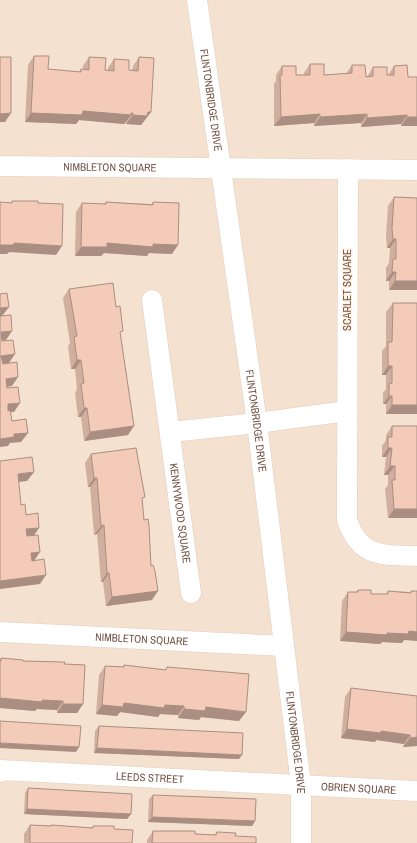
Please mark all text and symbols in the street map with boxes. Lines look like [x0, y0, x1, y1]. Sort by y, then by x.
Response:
street label: FLINTONBRIDGE DRIVE [197, 48, 225, 152]
street label: NIMBLETON SQUARE [63, 160, 157, 175]
street label: SCARLET SQUARE [340, 249, 354, 331]
street label: FLINTONBRIDGE DRIVE [243, 369, 270, 473]
street label: KENNYWOOD SQUARE [167, 462, 194, 564]
street label: NIMBLETON SQUARE [95, 630, 189, 648]
street label: FLINTONBRIDGE DRIVE [283, 690, 308, 794]
street label: LEEDS STREET [116, 769, 185, 786]
street label: OBRIEN SQUARE [321, 779, 397, 797]

